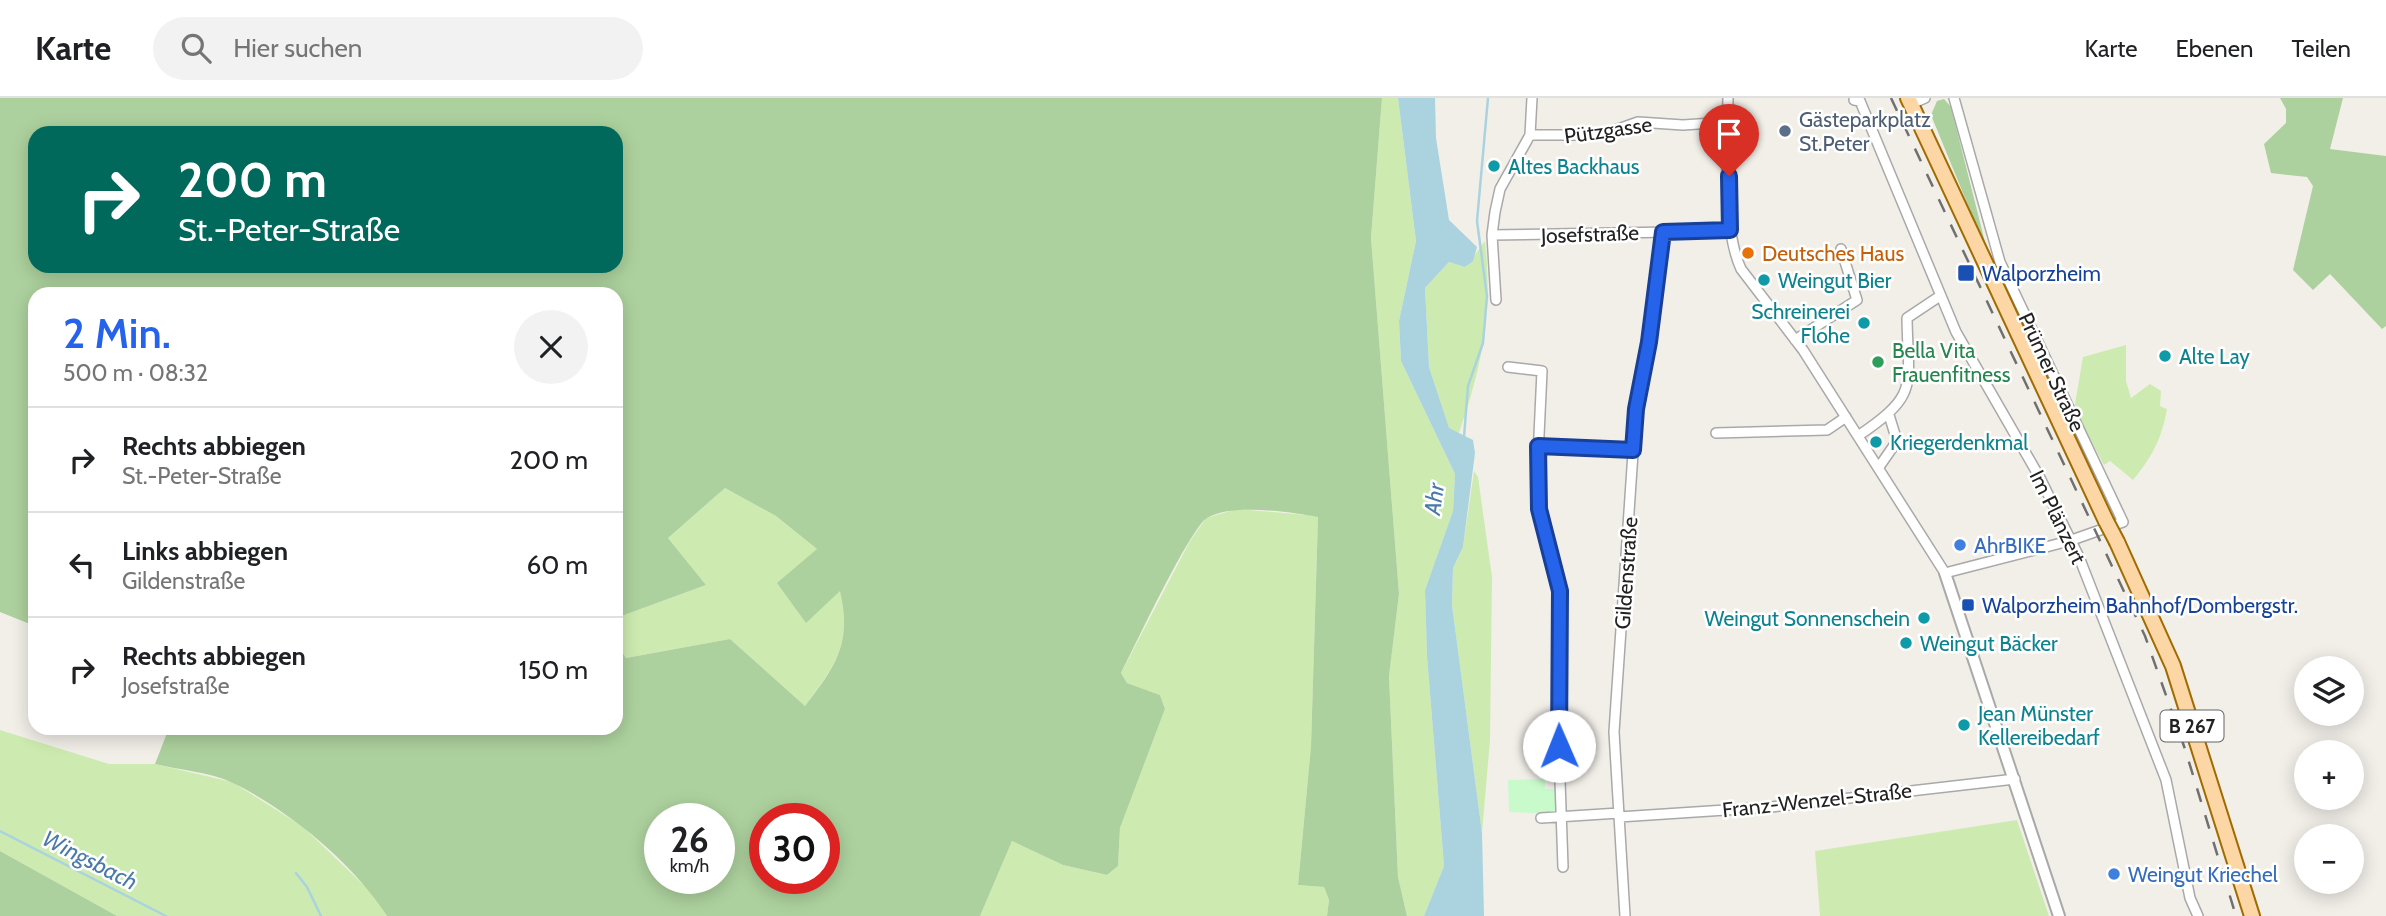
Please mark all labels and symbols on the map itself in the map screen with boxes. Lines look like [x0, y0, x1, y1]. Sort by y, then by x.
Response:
pin [1699, 104, 1759, 176]
place label: Gästeparkplatz St.Peter [1799, 107, 1931, 156]
street label: Pützgasse [1562, 111, 1654, 149]
marker: Gästeparkplatz St.Peter [1777, 123, 1793, 139]
place label: Altes Backhaus [1508, 154, 1640, 179]
marker: Altes Backhaus [1486, 158, 1502, 174]
street label: Josefstraße [1540, 220, 1640, 248]
place label: Deutsches Haus [1762, 241, 1904, 266]
marker: Deutsches Haus [1740, 245, 1756, 261]
place label: Walporzheim [1982, 261, 2101, 286]
marker: Walporzheim [1956, 263, 1976, 283]
place label: Weingut Bier [1778, 268, 1892, 293]
marker: Weingut Bier [1756, 272, 1772, 288]
place label: Schreinerei Flohe [1751, 299, 1850, 348]
street label: Prümer Straße [2014, 309, 2091, 436]
marker: Schreinerei Flohe [1856, 315, 1872, 331]
place label: Bella Vita Frauenfitness [1892, 338, 2011, 387]
place label: Alte Lay [2179, 344, 2250, 369]
marker: Alte Lay [2157, 348, 2173, 364]
marker: Bella Vita Frauenfitness [1870, 354, 1886, 370]
place label: Kriegerdenkmal [1890, 430, 2028, 455]
marker: Kriegerdenkmal [1868, 434, 1884, 450]
street label: Im Plänzert [2025, 466, 2091, 568]
water label: Ahr [1418, 480, 1450, 518]
street label: Gildenstraße [1610, 516, 1642, 630]
place label: AhrBIKE [1974, 533, 2046, 558]
marker: AhrBIKE [1952, 537, 1968, 553]
place label: Walporzheim Bahnhof/Dombergstr. [1982, 593, 2298, 618]
marker: Walporzheim Bahnhof/Dombergstr. [1960, 597, 1976, 613]
place label: Weingut Sonnenschein [1704, 606, 1910, 631]
marker: Weingut Sonnenschein [1916, 610, 1932, 626]
place label: Weingut Bäcker [1920, 631, 2058, 656]
marker: Weingut Bäcker [1898, 635, 1914, 651]
place label: Jean Münster Kellereibedarf [1977, 701, 2100, 750]
position arrow [1522, 709, 1596, 783]
road number: B 267 [2160, 710, 2224, 741]
marker: Jean Münster Kellereibedarf [1956, 717, 1972, 733]
street label: Franz-Wenzel-Straße [1721, 778, 1913, 822]
speed limit sign: 30 [749, 803, 840, 894]
water label: Wingsbach [38, 824, 142, 896]
place label: Weingut Kriechel [2128, 862, 2278, 887]
marker: Weingut Kriechel [2106, 866, 2122, 882]

